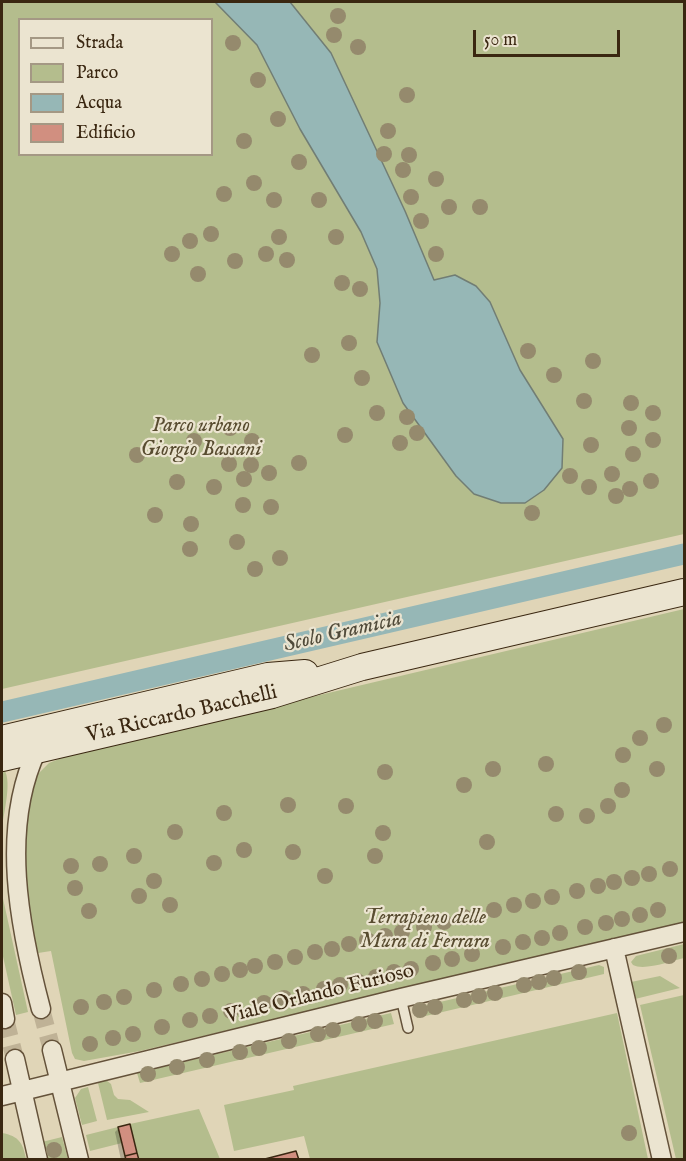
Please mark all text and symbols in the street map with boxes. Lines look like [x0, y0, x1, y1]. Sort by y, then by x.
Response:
legend [18, 18, 213, 156]
scale bar [476, 18, 623, 56]
text: 50 m [484, 29, 517, 52]
text: Strada [76, 32, 123, 55]
text: Parco [76, 62, 118, 85]
text: Acqua [76, 92, 122, 115]
text: Edificio [76, 122, 136, 145]
park label: Parco urbano Giorgio Bassani [141, 414, 261, 464]
water label: Scolo Gramicia [281, 607, 405, 659]
street label: Via Riccardo Bacchelli [84, 681, 280, 749]
park label: Terrapieno delle Mura di Ferrara [360, 906, 490, 956]
street label: Viale Orlando Furioso [223, 959, 417, 1031]

